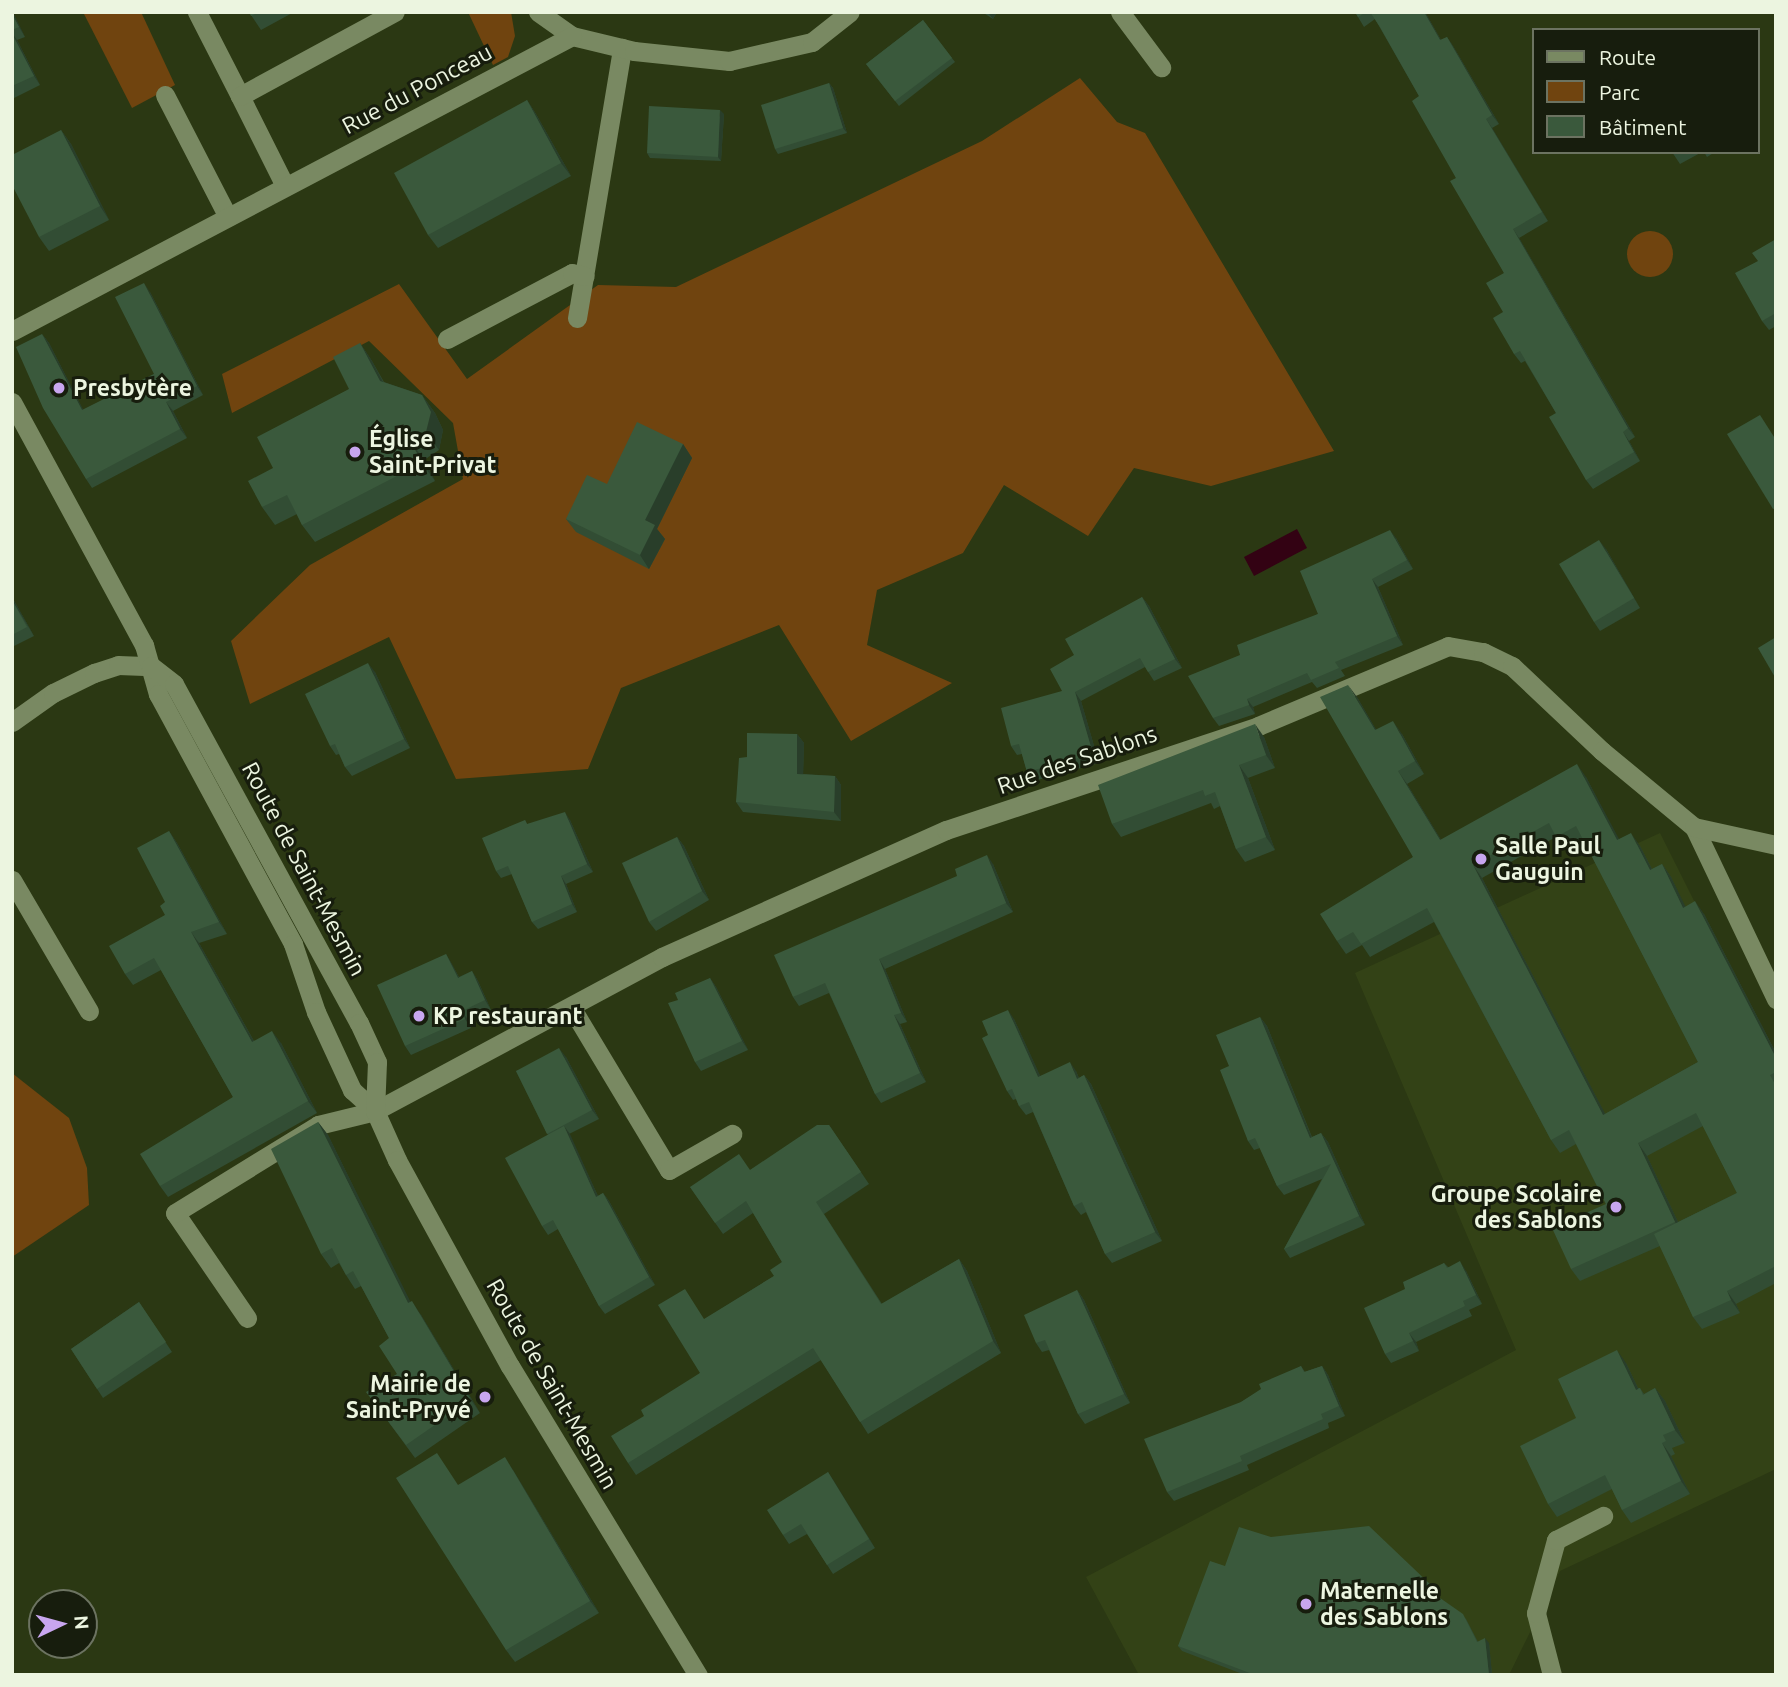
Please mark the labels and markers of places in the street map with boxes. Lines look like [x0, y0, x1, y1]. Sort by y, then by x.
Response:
place label: Presbytère [73, 374, 192, 402]
marker: Presbytère [51, 380, 67, 396]
place label: Église Saint-Privat [369, 425, 496, 479]
marker: Église Saint-Privat [347, 444, 363, 460]
place label: Salle Paul Gauguin [1495, 832, 1600, 886]
marker: Salle Paul Gauguin [1473, 851, 1489, 867]
place label: KP restaurant [433, 1002, 582, 1030]
marker: KP restaurant [411, 1008, 427, 1024]
place label: Groupe Scolaire des Sablons [1431, 1180, 1602, 1234]
marker: Groupe Scolaire des Sablons [1608, 1199, 1624, 1215]
place label: Mairie de Saint-Pryvé [346, 1370, 471, 1424]
marker: Mairie de Saint-Pryvé [477, 1389, 493, 1405]
place label: Maternelle des Sablons [1320, 1577, 1448, 1631]
marker: Maternelle des Sablons [1298, 1596, 1314, 1612]

